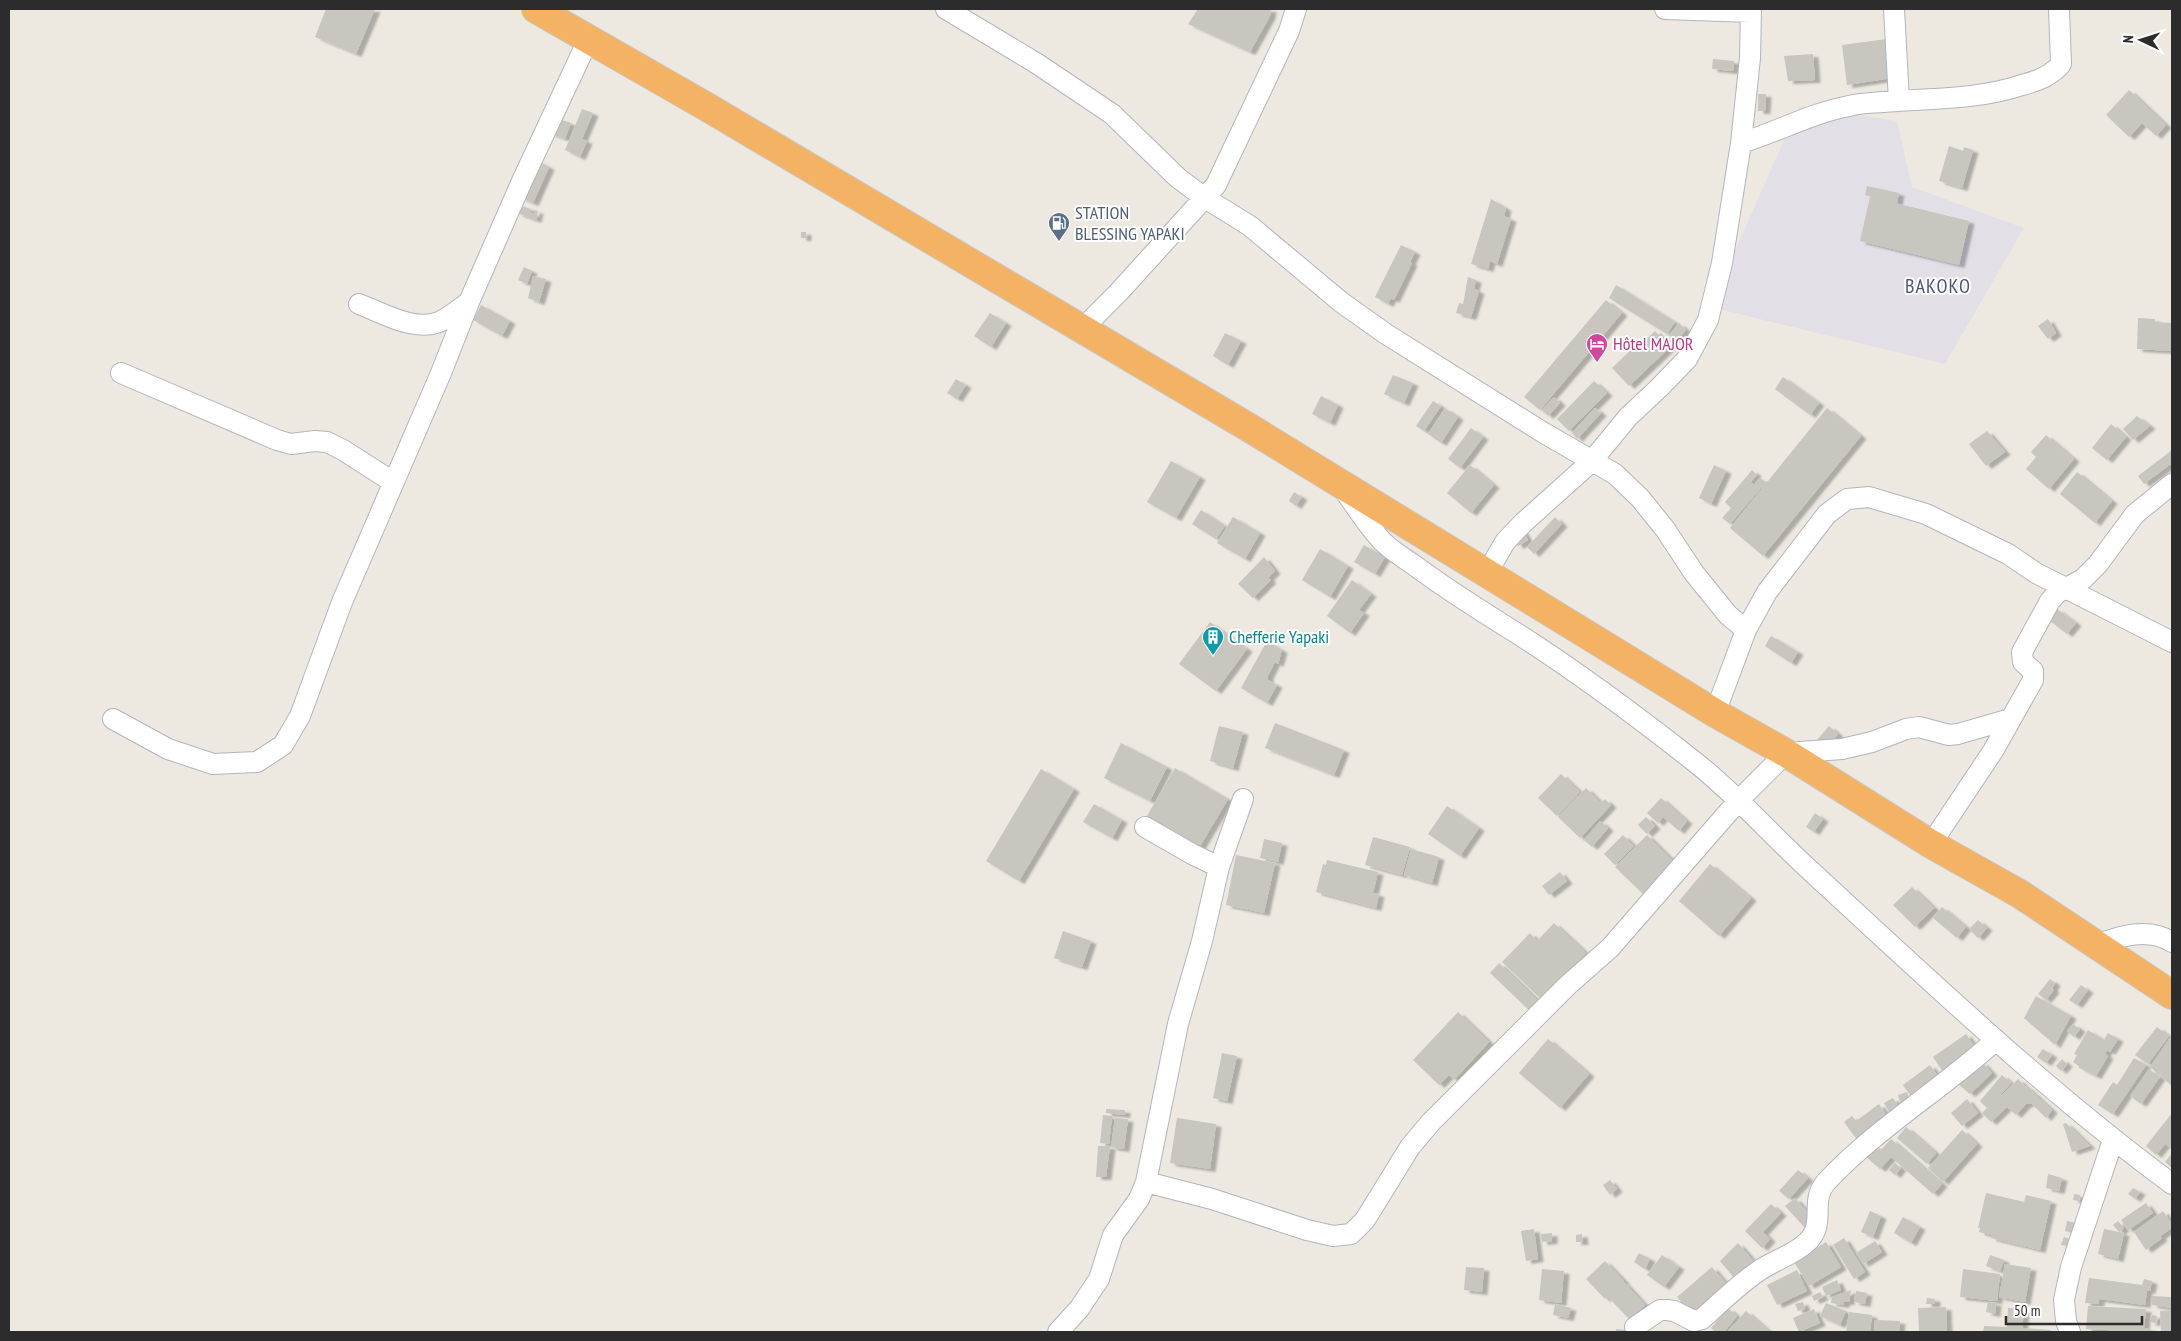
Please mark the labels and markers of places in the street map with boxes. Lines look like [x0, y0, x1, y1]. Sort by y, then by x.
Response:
place label: STATION BLESSING YAPAKI [1075, 201, 1185, 245]
fuel station icon: STATION BLESSING YAPAKI [1047, 211, 1071, 242]
hotel icon: Hôtel MAJOR [1585, 332, 1609, 363]
place label: Hôtel MAJOR [1613, 332, 1694, 355]
building icon: Chefferie Yapaki [1201, 625, 1225, 656]
place label: Chefferie Yapaki [1229, 625, 1329, 648]

